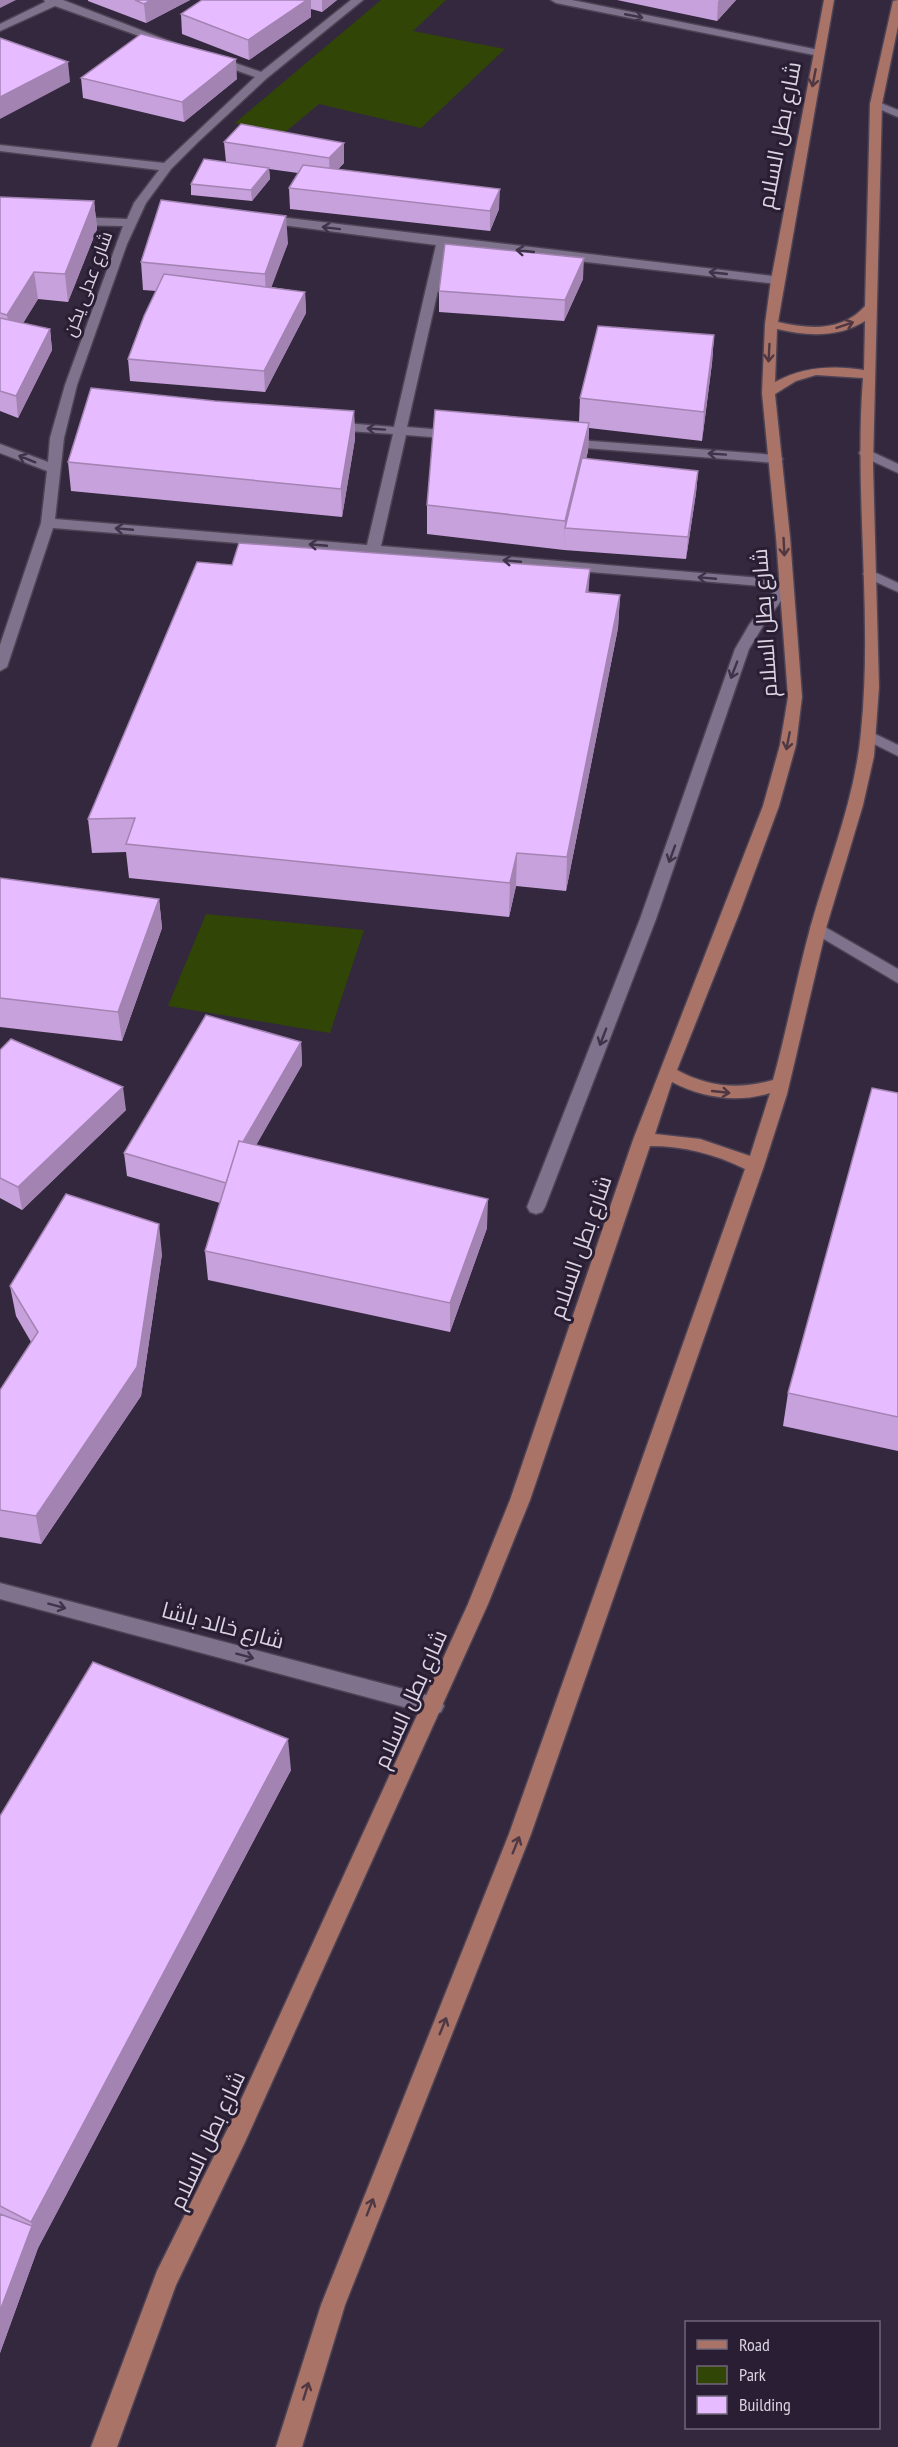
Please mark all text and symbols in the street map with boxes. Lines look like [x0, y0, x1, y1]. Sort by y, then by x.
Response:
one-way arrow [624, 11, 644, 22]
street label: شارع بطل السلام [751, 59, 809, 211]
one-way arrow [808, 68, 819, 88]
one-way arrow [322, 222, 342, 233]
street label: شارع عدلى يكن [58, 228, 118, 340]
one-way arrow [515, 245, 535, 256]
one-way arrow [709, 267, 729, 278]
one-way arrow [836, 319, 854, 330]
one-way arrow [764, 343, 775, 363]
one-way arrow [367, 423, 387, 434]
one-way arrow [708, 448, 728, 459]
one-way arrow [19, 453, 37, 464]
one-way arrow [114, 524, 134, 535]
one-way arrow [778, 537, 789, 557]
one-way arrow [308, 540, 328, 551]
street label: شارع بطل السلام [745, 548, 785, 698]
one-way arrow [503, 556, 523, 567]
one-way arrow [697, 572, 717, 583]
one-way arrow [728, 660, 739, 678]
one-way arrow [782, 731, 793, 751]
one-way arrow [665, 844, 676, 863]
one-way arrow [597, 1027, 608, 1046]
one-way arrow [710, 1087, 730, 1098]
street label: شارع بطل السلام [542, 1172, 619, 1323]
street label: شارع خالد باشا [158, 1595, 287, 1656]
one-way arrow [47, 1600, 66, 1612]
street label: شارع بطل السلام [367, 1625, 455, 1774]
one-way arrow [235, 1650, 254, 1662]
one-way arrow [511, 1836, 522, 1855]
one-way arrow [438, 2017, 449, 2036]
street label: شارع بطل السلام [163, 2067, 253, 2214]
one-way arrow [366, 2198, 377, 2217]
legend [685, 2321, 880, 2429]
text: Road [739, 2333, 770, 2356]
text: Park [739, 2363, 766, 2386]
one-way arrow [302, 2382, 313, 2401]
text: Building [739, 2393, 791, 2416]

